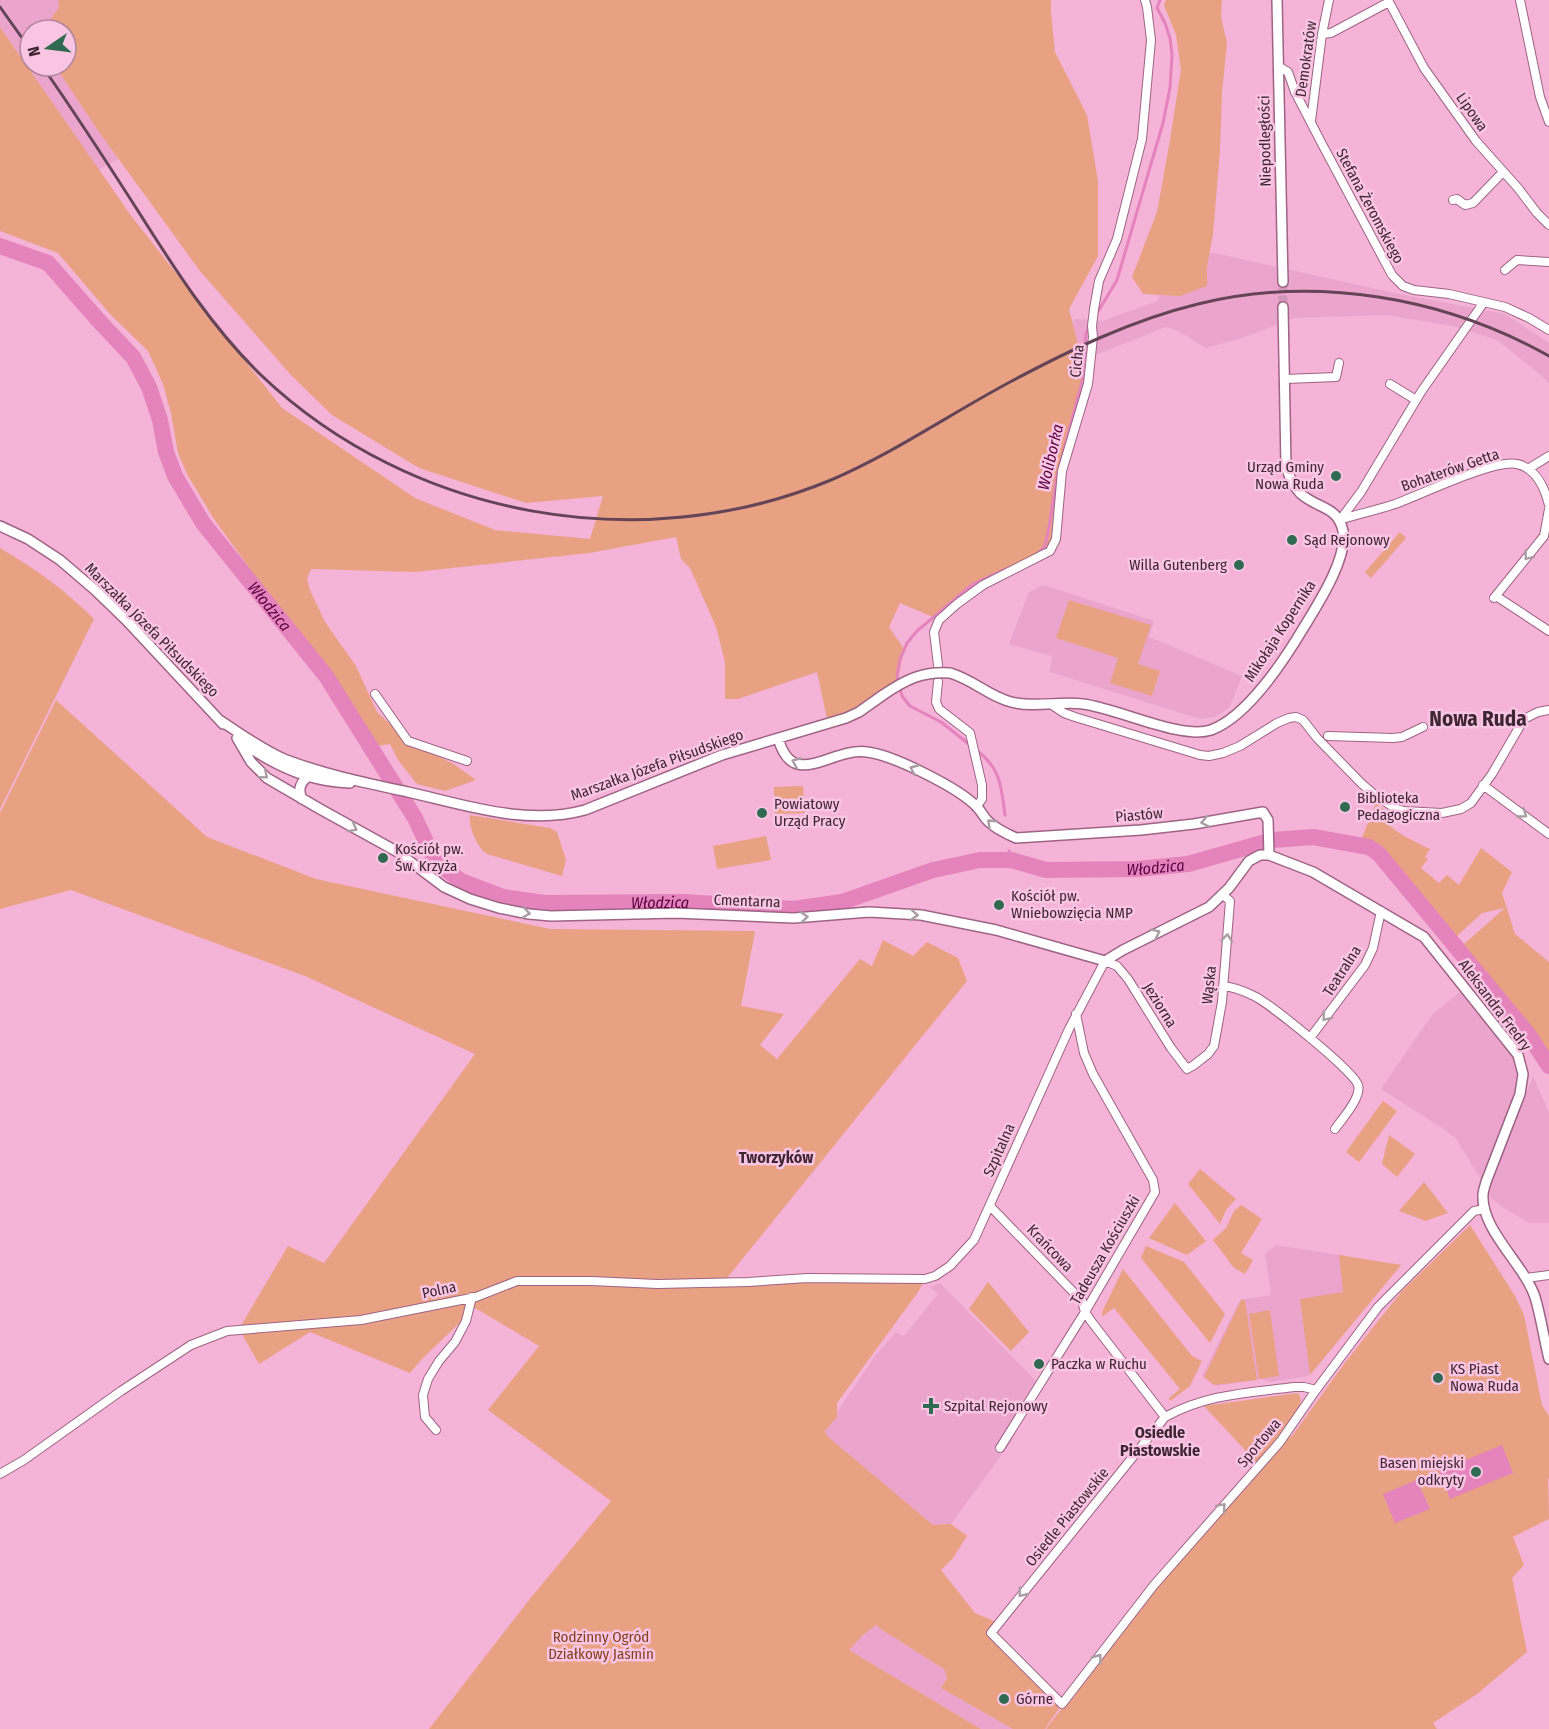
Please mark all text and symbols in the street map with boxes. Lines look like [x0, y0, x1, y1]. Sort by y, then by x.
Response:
north arrow [18, 18, 78, 78]
street label: Demokratów [1292, 19, 1320, 98]
text: N [24, 45, 44, 58]
street label: Lipowa [1452, 89, 1492, 135]
street label: Niepodległości [1255, 95, 1275, 187]
street label: Stefana Żeromskiego [1332, 145, 1408, 267]
street label: Cicha [1066, 344, 1088, 378]
water label: Woliborka [1034, 422, 1067, 492]
street label: Bohaterów Getta [1399, 445, 1501, 495]
place label: Urząd Gminy Nowa Ruda [1247, 458, 1324, 493]
marker: Urząd Gminy Nowa Ruda [1329, 469, 1343, 483]
place label: Sąd Rejonowy [1304, 531, 1390, 549]
marker: Sąd Rejonowy [1285, 533, 1299, 547]
one-way arrow [1525, 549, 1536, 560]
place label: Willa Gutenberg [1129, 556, 1227, 574]
marker: Willa Gutenberg [1232, 558, 1246, 572]
street label: Marszałka Józefa Piłsudskiego [81, 559, 223, 701]
street label: Mikołaja Kopernika [1241, 577, 1319, 685]
water label: Włodzica [244, 578, 295, 635]
district label: Nowa Ruda [1429, 706, 1527, 732]
street label: Marszałka Józefa Piłsudskiego [568, 725, 746, 805]
one-way arrow [791, 757, 802, 769]
one-way arrow [909, 764, 920, 776]
one-way arrow [257, 767, 268, 778]
place label: Biblioteka Pedagogiczna [1357, 789, 1440, 824]
place label: Powiatowy Urząd Pracy [774, 795, 846, 830]
marker: Biblioteka Pedagogiczna [1338, 800, 1352, 814]
street label: Piastów [1114, 804, 1164, 826]
marker: Powiatowy Urząd Pracy [755, 806, 769, 820]
one-way arrow [1516, 807, 1527, 818]
one-way arrow [1200, 815, 1210, 828]
one-way arrow [988, 819, 998, 830]
one-way arrow [347, 821, 357, 832]
place label: Kościół pw. Św. Krzyża [395, 840, 464, 875]
marker: Kościół pw. Św. Krzyża [376, 851, 390, 865]
water label: Włodzica [1126, 855, 1185, 879]
place label: Kościół pw. Wniebowzięcia NMP [1011, 887, 1133, 922]
street label: Cmentarna [713, 891, 781, 911]
water label: Włodzica [631, 893, 690, 912]
marker: Kościół pw. Wniebowzięcia NMP [992, 898, 1006, 912]
one-way arrow [520, 906, 530, 919]
one-way arrow [909, 908, 918, 921]
one-way arrow [800, 911, 809, 924]
one-way arrow [1150, 928, 1161, 940]
one-way arrow [1220, 933, 1233, 943]
street label: Teatralna [1319, 942, 1365, 1000]
street label: Aleksandra Fredry [1455, 956, 1535, 1054]
street label: Wąska [1198, 965, 1220, 1005]
street label: Jeziorna [1139, 979, 1181, 1031]
one-way arrow [1322, 1010, 1333, 1021]
street label: Szpitalna [979, 1121, 1019, 1179]
district label: Tworzyków [739, 1148, 813, 1167]
street label: Tadeusza Kościuszki [1066, 1192, 1144, 1308]
street label: Krańcowa [1023, 1221, 1077, 1275]
street label: Polna [420, 1278, 458, 1302]
place label: Paczka w Ruchu [1051, 1355, 1147, 1373]
marker: Paczka w Ruchu [1032, 1357, 1046, 1371]
place label: KS Piast Nowa Ruda [1450, 1360, 1519, 1395]
marker: KS Piast Nowa Ruda [1431, 1371, 1445, 1385]
marker: Szpital Rejonowy [922, 1397, 940, 1415]
place label: Szpital Rejonowy [944, 1397, 1048, 1415]
street label: Sportowa [1233, 1415, 1285, 1471]
district label: Osiedle Piastowskie [1120, 1423, 1200, 1460]
place label: Basen miejski odkryty [1380, 1454, 1464, 1489]
street label: Osiedle Piastowskie [1022, 1464, 1112, 1570]
marker: Basen miejski odkryty [1469, 1465, 1483, 1479]
one-way arrow [1215, 1503, 1226, 1514]
one-way arrow [1019, 1587, 1030, 1598]
park label: Rodzinny Ogród Działkowy Jaśmin [548, 1628, 654, 1663]
one-way arrow [1090, 1653, 1101, 1664]
place label: Górne [1016, 1690, 1053, 1708]
marker: Górne [997, 1692, 1011, 1706]

